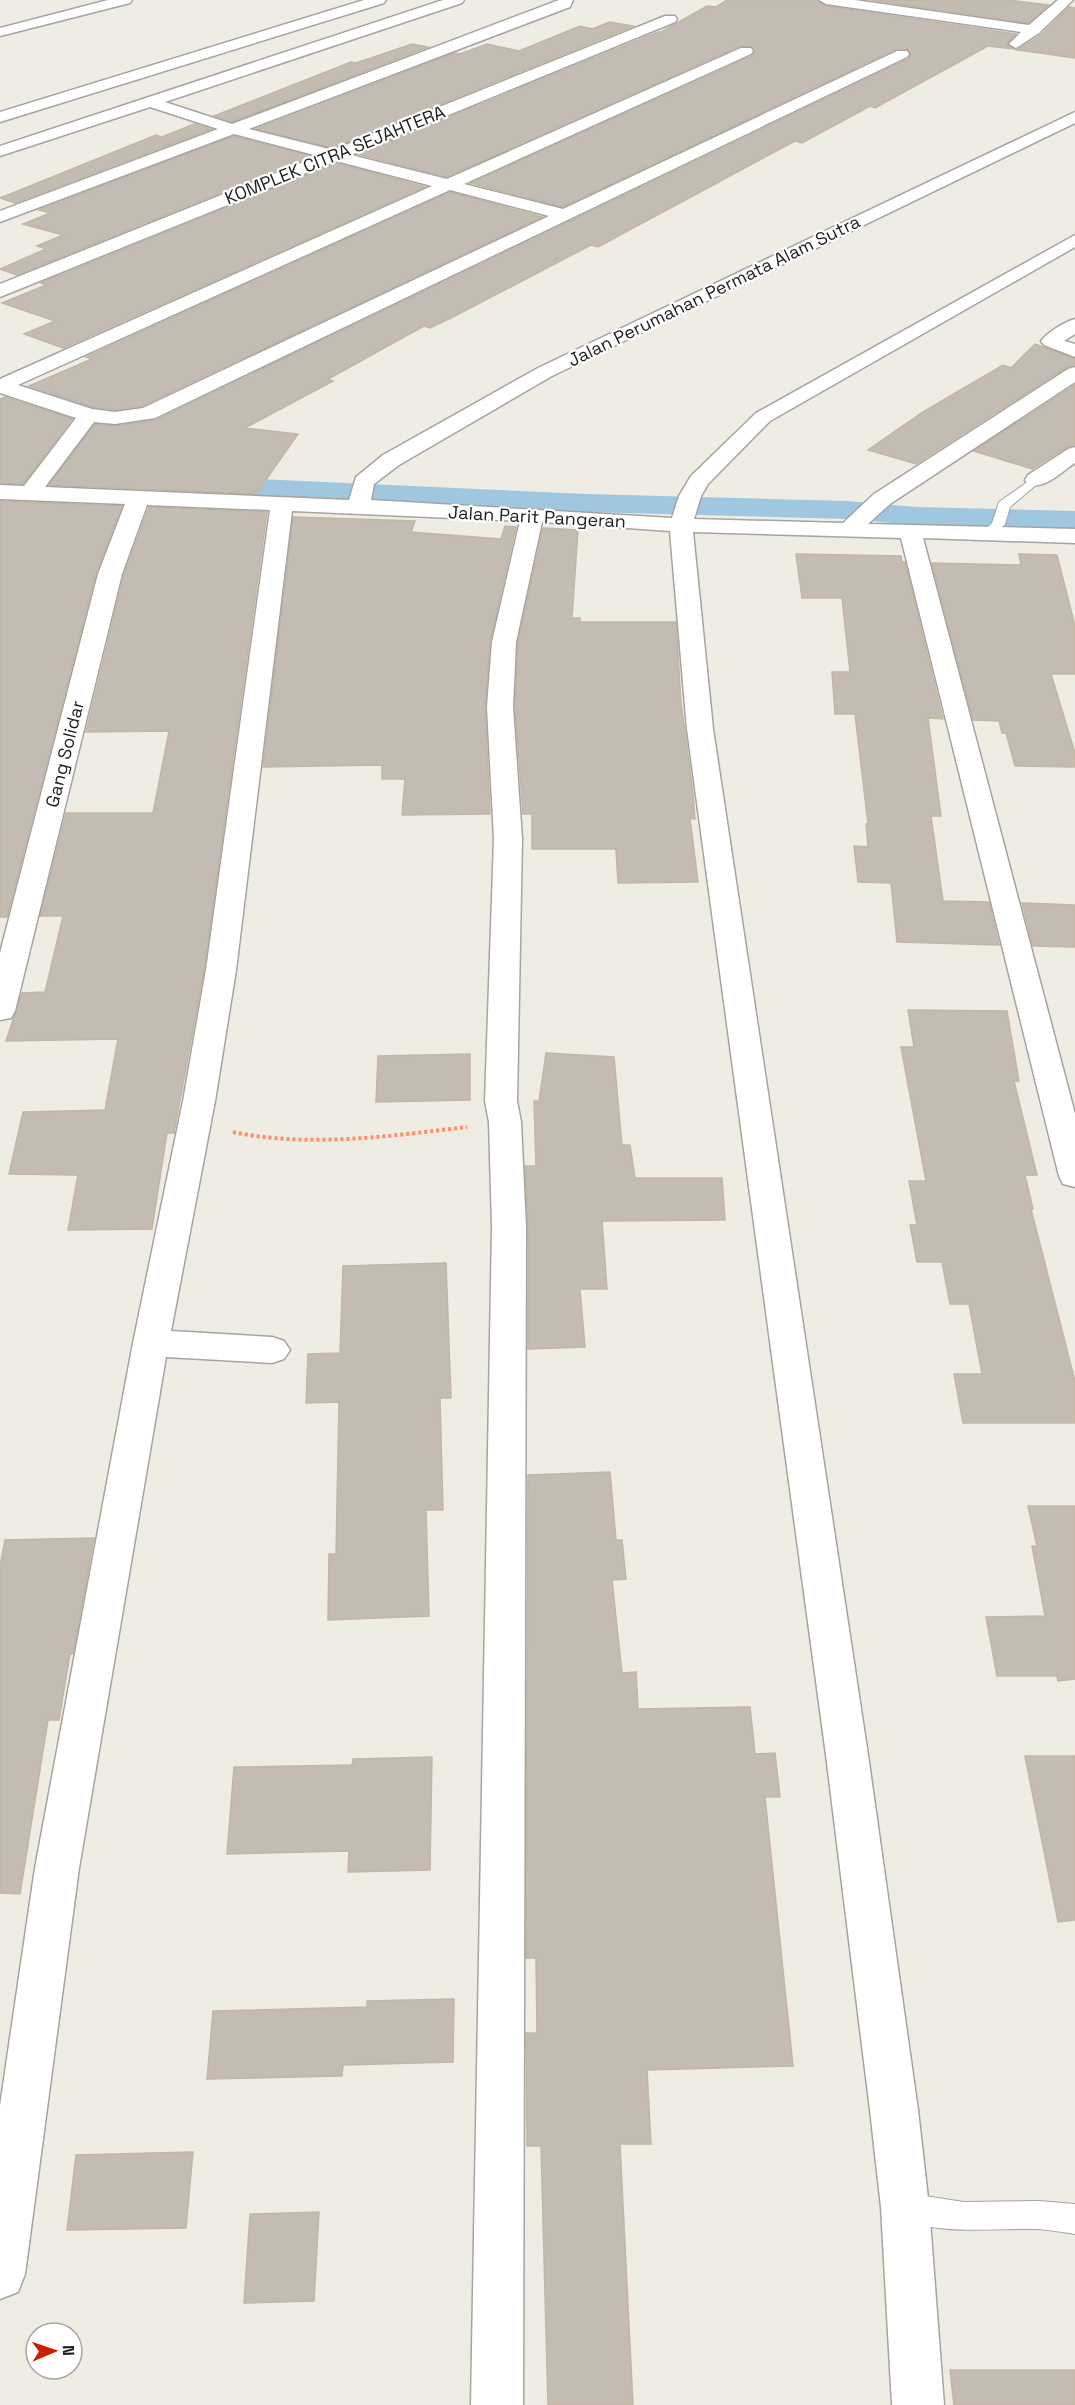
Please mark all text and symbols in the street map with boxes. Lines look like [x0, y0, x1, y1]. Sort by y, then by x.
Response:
street label: KOMPLEK CITRA SEJAHTERA [221, 100, 448, 209]
street label: Jalan Perumahan Permata Alam Sutra [564, 210, 864, 372]
street label: Jalan Parit Pangeran [447, 500, 627, 533]
street label: Gang Solidar [40, 698, 89, 810]
north arrow [24, 2321, 84, 2381]
text: N [58, 2345, 79, 2356]

